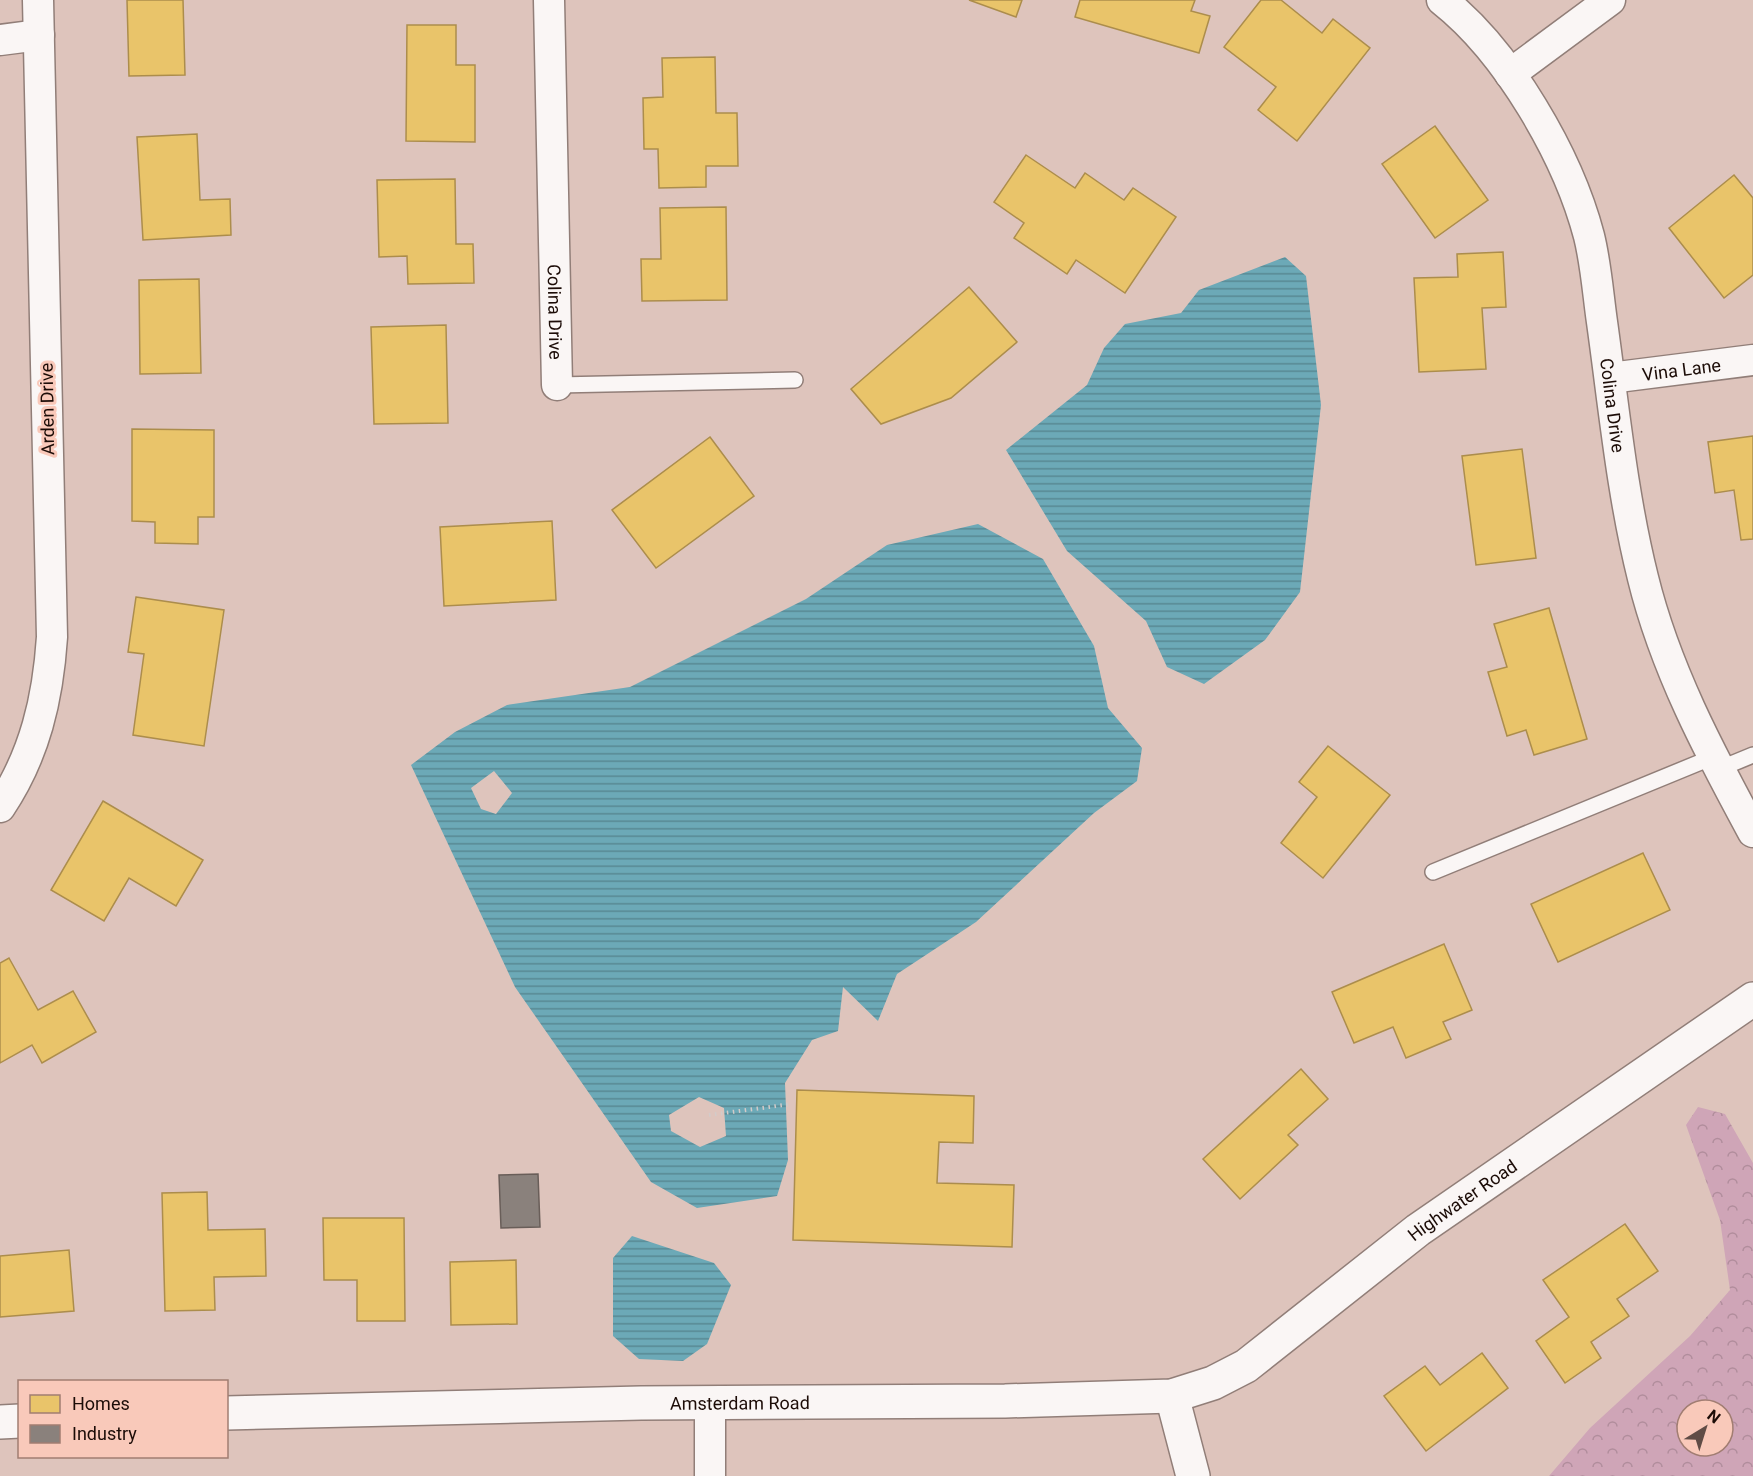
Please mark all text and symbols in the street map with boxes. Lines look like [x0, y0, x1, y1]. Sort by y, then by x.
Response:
street label: Colina Drive [544, 264, 567, 360]
street label: Vina Lane [1641, 354, 1722, 384]
street label: Colina Drive [1596, 357, 1630, 454]
street label: Arden Drive [36, 363, 58, 455]
street label: Highwater Road [1403, 1155, 1521, 1245]
legend [18, 1380, 228, 1458]
street label: Amsterdam Road [670, 1392, 810, 1413]
text: Homes [72, 1393, 130, 1414]
north arrow [1675, 1398, 1735, 1458]
text: N [1704, 1406, 1724, 1428]
text: Industry [72, 1423, 137, 1444]

